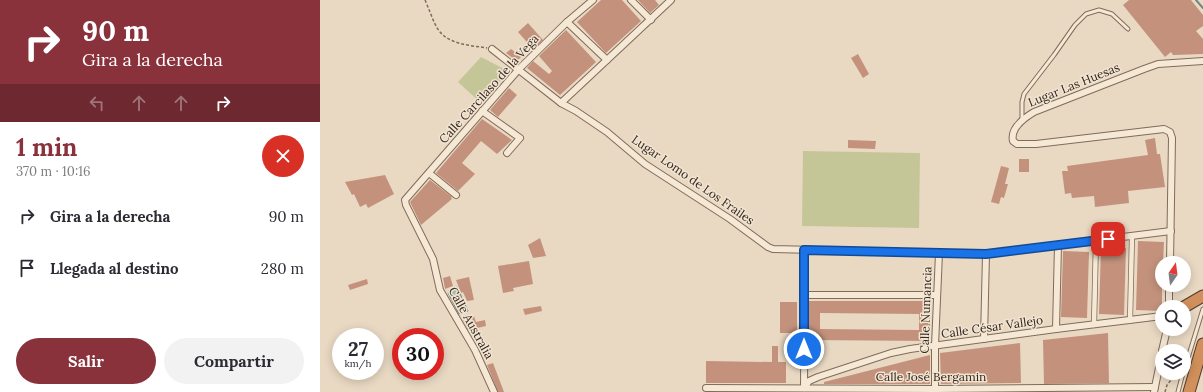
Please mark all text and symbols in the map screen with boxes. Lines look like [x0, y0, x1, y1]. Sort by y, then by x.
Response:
text: 90 m [82, 13, 149, 49]
icon: right [16, 16, 68, 68]
street label: Calle Carcilaso de la Vega [436, 31, 542, 146]
text: Gira a la derecha [82, 48, 223, 71]
street label: Lugar Las Huesas [1026, 59, 1122, 110]
icon: left [86, 92, 108, 114]
icon: ahead [128, 92, 150, 114]
icon: ahead [170, 92, 192, 114]
icon: right [212, 92, 234, 114]
text: 1 min [16, 132, 77, 163]
street label: Lugar Lomo de Los Frailes [629, 132, 758, 228]
button: close [262, 135, 304, 177]
text: 370 m · 10:16 [16, 163, 90, 180]
icon: right [16, 205, 38, 227]
text: Gira a la derecha [50, 207, 170, 226]
text: 90 m [269, 207, 304, 226]
pin [1091, 222, 1125, 256]
icon: arrive [1097, 228, 1119, 250]
north arrow [1155, 256, 1191, 292]
map controls [1155, 256, 1191, 380]
icon: arrive [16, 257, 38, 279]
text: Llegada al destino [50, 259, 179, 278]
text: 280 m [261, 259, 304, 278]
street label: Calle Numancia [916, 266, 935, 354]
street label: Calle Australia [446, 284, 497, 361]
button: search [1155, 300, 1191, 336]
street label: Calle César Vallejo [940, 312, 1044, 341]
speed limit sign: 30 [392, 328, 444, 380]
position arrow [783, 328, 825, 370]
text: 27 [348, 336, 368, 361]
button: Salir [16, 338, 156, 384]
button: Compartir [164, 338, 304, 384]
button: layers [1155, 344, 1191, 380]
text: km/h [344, 357, 372, 370]
street label: Calle José Bergamin [876, 369, 986, 384]

